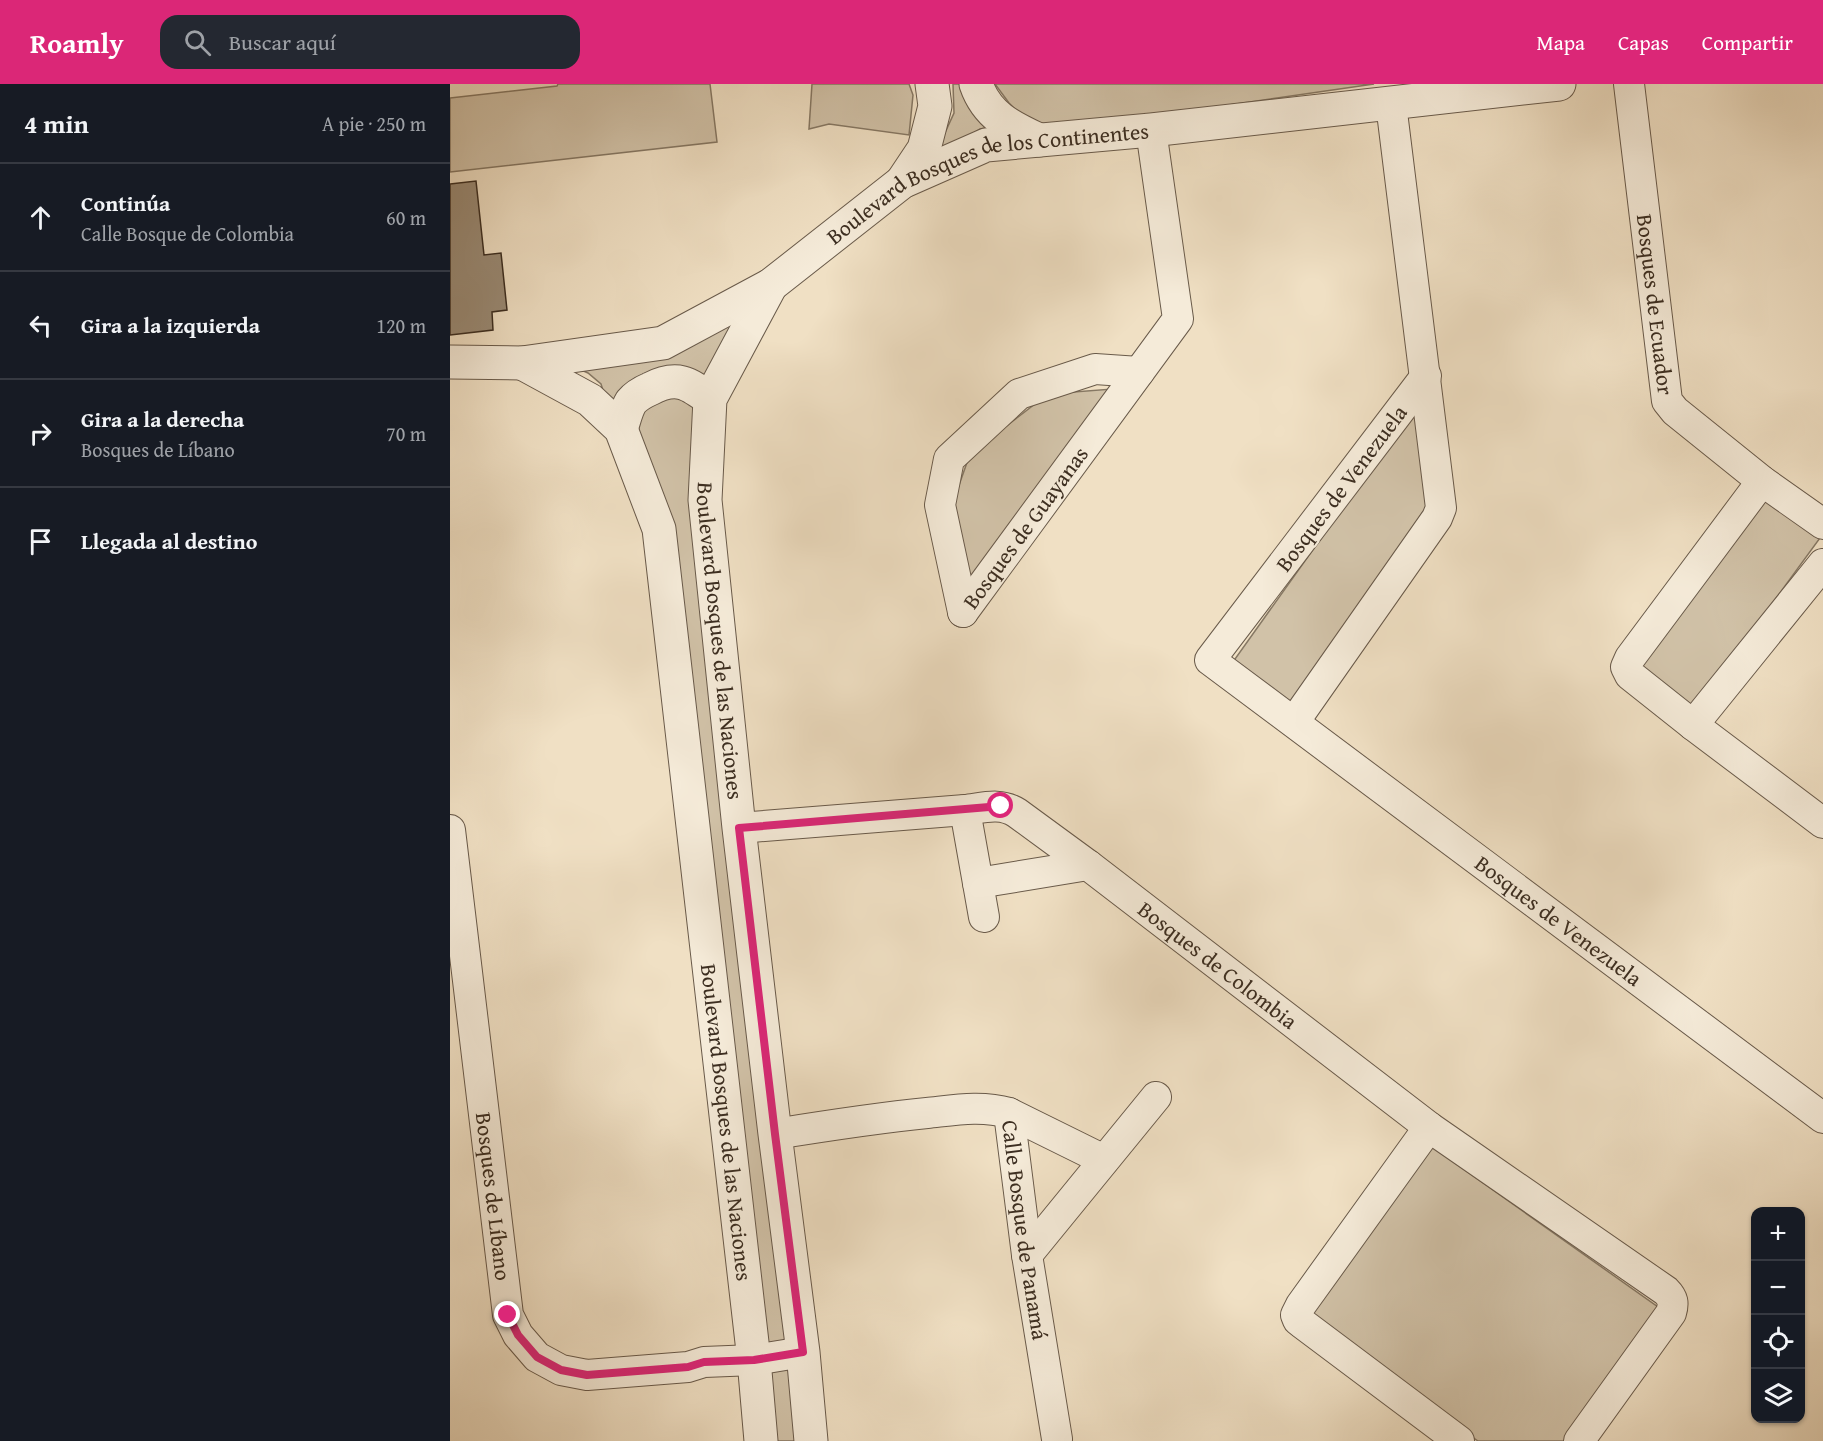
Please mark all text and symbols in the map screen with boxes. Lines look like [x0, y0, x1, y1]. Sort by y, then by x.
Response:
search box [160, 15, 580, 69]
text: Roamly [30, 22, 124, 63]
icon: search [181, 26, 214, 59]
text: Buscar aquí [229, 26, 336, 58]
text: Mapa [1536, 27, 1585, 58]
text: Capas [1618, 27, 1669, 58]
text: Compartir [1702, 27, 1793, 58]
text: 4 min [24, 104, 89, 143]
text: A pie · 250 m [322, 109, 426, 138]
street label: Boulevard Bosques de los Continentes [819, 114, 1150, 252]
text: Continúa [81, 187, 170, 219]
icon: ahead [24, 201, 57, 234]
text: 60 m [386, 203, 426, 232]
street label: Bosques de Ecuador [1629, 212, 1682, 397]
text: Calle Bosque de Colombia [81, 219, 294, 248]
icon: left [24, 309, 57, 342]
text: Gira a la izquierda [81, 309, 260, 341]
text: 120 m [376, 311, 426, 340]
street label: Bosques de Venezuela [1268, 398, 1415, 578]
text: Gira a la derecha [81, 403, 244, 435]
icon: right [24, 417, 57, 450]
text: 70 m [386, 419, 426, 448]
text: Bosques de Líbano [81, 435, 235, 464]
street label: Bosques de Guayanas [955, 439, 1096, 615]
street label: Boulevard Bosques de las Naciones [689, 481, 752, 801]
icon: arrive [24, 525, 57, 558]
text: Llegada al destino [81, 525, 257, 557]
route start [987, 792, 1013, 818]
street label: Bosques de Venezuela [1468, 847, 1649, 994]
street label: Bosques de Colombia [1131, 893, 1305, 1037]
street label: Boulevard Bosques de las Naciones [693, 962, 761, 1283]
street label: Bosques de Líbano [468, 1111, 520, 1282]
street label: Calle Bosque de Panamá [994, 1118, 1057, 1343]
map controls [1751, 1207, 1805, 1423]
button: + [1751, 1207, 1805, 1261]
button: − [1751, 1261, 1805, 1315]
route end [494, 1301, 520, 1327]
button: locate [1751, 1315, 1805, 1369]
button: layers [1751, 1369, 1805, 1423]

